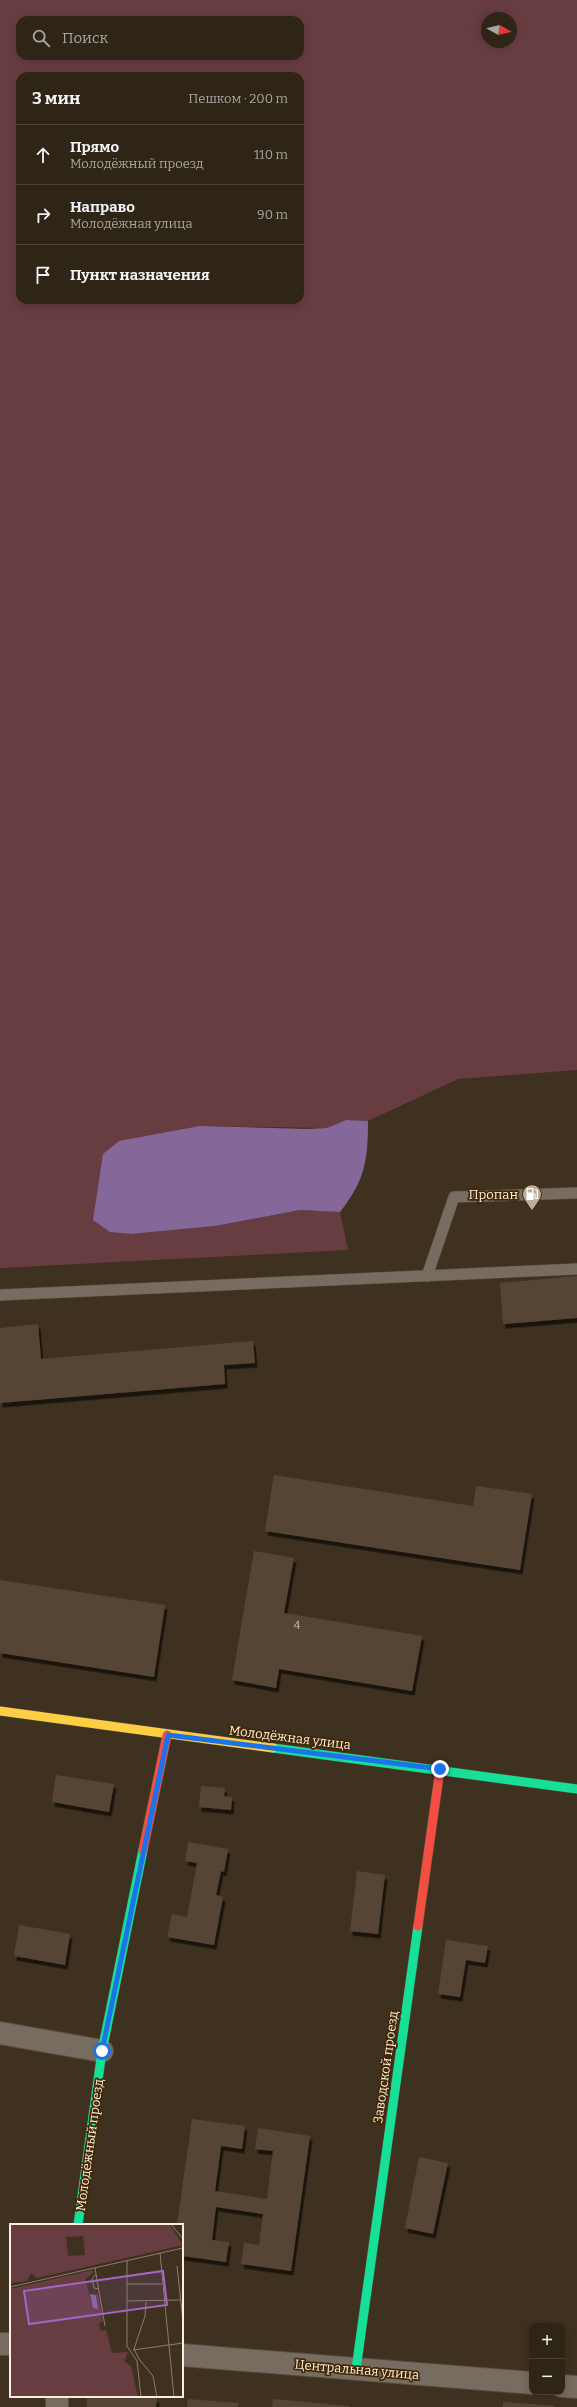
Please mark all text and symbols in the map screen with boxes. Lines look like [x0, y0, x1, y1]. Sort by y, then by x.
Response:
north arrow [481, 12, 517, 48]
search box [16, 16, 304, 60]
icon: search [30, 27, 52, 49]
text: Поиск [62, 29, 108, 47]
text: 3 мин [32, 88, 80, 109]
text: Пешком · 200 m [188, 91, 288, 106]
text: Прямо [70, 138, 119, 156]
icon: ahead [32, 144, 54, 166]
text: 110 m [254, 147, 288, 162]
text: Молодёжный проезд [70, 156, 204, 171]
text: Направо [70, 198, 135, 216]
icon: right [32, 204, 54, 226]
text: 90 m [257, 207, 288, 222]
text: Молодёжная улица [70, 216, 193, 231]
icon: arrive [32, 264, 54, 286]
text: Пункт назначения [70, 266, 210, 284]
fuel station icon: Пропан [521, 1183, 543, 1211]
place label: Пропан [468, 1187, 518, 1202]
house number: 4 [294, 1619, 301, 1632]
street label: Молодёжная улица [228, 1723, 352, 1752]
route end [431, 1760, 449, 1778]
street label: Заводской проезд [370, 2010, 401, 2124]
route start [93, 2042, 111, 2060]
street label: Молодёжный проезд [73, 2078, 106, 2212]
inset map [10, 2224, 183, 2397]
map controls [529, 2323, 565, 2395]
button: + [529, 2323, 565, 2359]
street label: Центральная улица [294, 2357, 420, 2382]
button: − [529, 2359, 565, 2395]

